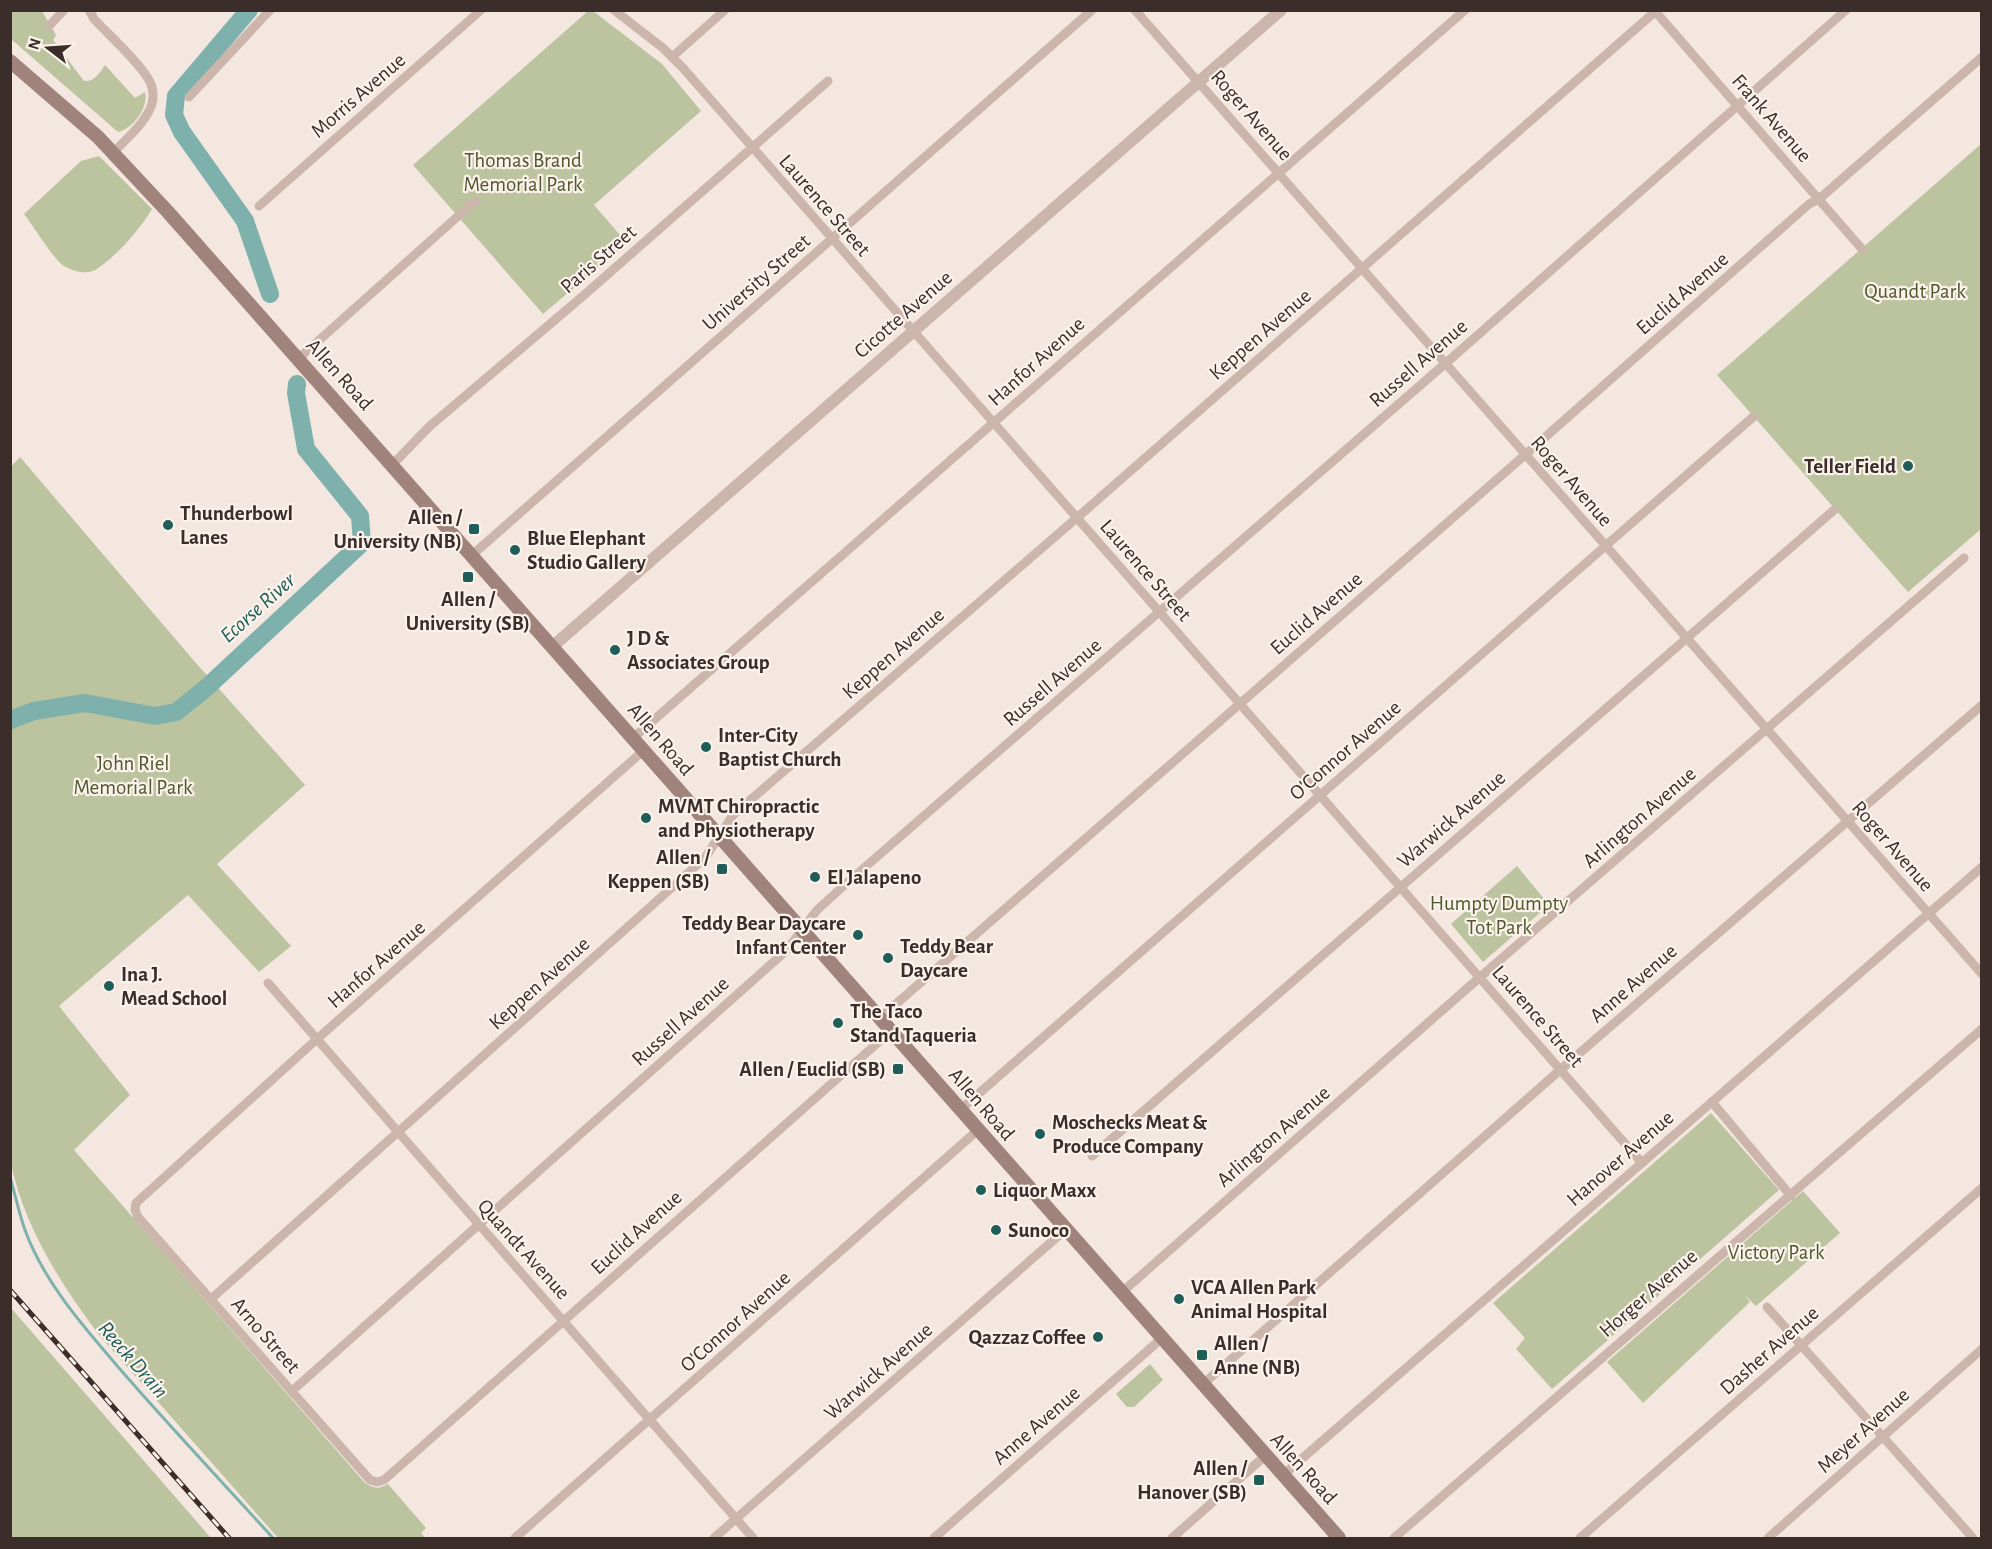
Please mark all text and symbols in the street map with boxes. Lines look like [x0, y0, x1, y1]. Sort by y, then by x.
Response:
north arrow [18, 18, 78, 78]
text: N [25, 36, 44, 52]
street label: Morris Avenue [307, 49, 410, 142]
street label: Roger Avenue [1207, 66, 1296, 165]
street label: Frank Avenue [1728, 70, 1815, 167]
park label: Thomas Brand Memorial Park [463, 150, 583, 195]
street label: Laurence Street [775, 151, 874, 260]
street label: Paris Street [557, 221, 640, 298]
street label: University Street [698, 230, 814, 335]
street label: Euclid Avenue [1632, 248, 1732, 339]
street label: Cicotte Avenue [850, 266, 956, 362]
park label: Quandt Park [1864, 281, 1966, 302]
street label: Keppen Avenue [1205, 285, 1315, 384]
street label: Hanfor Avenue [984, 313, 1089, 410]
street label: Russell Avenue [1365, 315, 1471, 411]
street label: Allen Road [302, 335, 377, 414]
street label: Roger Avenue [1527, 432, 1616, 531]
place label: Teller Field [1804, 456, 1896, 477]
marker: Teller Field [1901, 459, 1915, 473]
place label: Thunderbowl Lanes [180, 503, 293, 548]
place label: Allen / University (NB) [334, 507, 463, 552]
street label: Laurence Street [1096, 516, 1195, 625]
marker: Thunderbowl Lanes [161, 518, 175, 532]
marker: Allen / University (NB) [467, 522, 481, 536]
place label: Blue Elephant Studio Gallery [527, 528, 646, 573]
marker: Blue Elephant Studio Gallery [508, 543, 522, 557]
water label: Ecorse River [216, 568, 300, 647]
street label: Euclid Avenue [1266, 568, 1366, 659]
marker: Allen / University (SB) [461, 570, 475, 584]
place label: Allen / University (SB) [406, 589, 530, 634]
street label: Keppen Avenue [838, 604, 948, 703]
place label: J D & Associates Group [627, 628, 770, 673]
street label: Russell Avenue [999, 634, 1105, 730]
marker: J D & Associates Group [608, 643, 622, 657]
street label: O'Connor Avenue [1286, 697, 1405, 804]
street label: Allen Road [624, 699, 698, 780]
place label: Inter-City Baptist Church [718, 725, 842, 770]
marker: Inter-City Baptist Church [699, 740, 713, 754]
park label: John Riel Memorial Park [73, 753, 193, 798]
street label: Arlington Avenue [1579, 763, 1700, 872]
street label: Warwick Avenue [1393, 767, 1509, 872]
place label: MVMT Chiropractic and Physiotherapy [658, 796, 819, 841]
street label: Roger Avenue [1848, 797, 1937, 896]
marker: MVMT Chiropractic and Physiotherapy [639, 811, 653, 825]
place label: Allen / Keppen (SB) [607, 847, 711, 892]
marker: Allen / Keppen (SB) [715, 862, 729, 876]
place label: El Jalapeno [827, 867, 921, 888]
marker: El Jalapeno [808, 870, 822, 884]
park label: Humpty Dumpty Tot Park [1430, 893, 1568, 938]
place label: Teddy Bear Daycare Infant Center [682, 913, 847, 958]
street label: Hanfor Avenue [324, 917, 429, 1012]
marker: Teddy Bear Daycare Infant Center [851, 928, 865, 942]
street label: Keppen Avenue [485, 933, 594, 1034]
place label: Teddy Bear Daycare [900, 936, 994, 981]
street label: Anne Avenue [1586, 940, 1681, 1027]
marker: Teddy Bear Daycare [881, 951, 895, 965]
street label: Laurence Street [1488, 962, 1587, 1071]
place label: Ina J. Mead School [121, 964, 227, 1009]
street label: Russell Avenue [628, 973, 733, 1070]
marker: Ina J. Mead School [102, 979, 116, 993]
place label: The Taco Stand Taqueria [850, 1001, 977, 1046]
marker: The Taco Stand Taqueria [831, 1016, 845, 1030]
place label: Allen / Euclid (SB) [739, 1059, 886, 1080]
marker: Allen / Euclid (SB) [891, 1062, 905, 1076]
street label: Allen Road [945, 1064, 1019, 1145]
street label: Arlington Avenue [1213, 1082, 1334, 1191]
street label: Hanover Avenue [1563, 1106, 1678, 1210]
place label: Moschecks Meat & Produce Company [1052, 1112, 1207, 1157]
marker: Moschecks Meat & Produce Company [1033, 1127, 1047, 1141]
place label: Liquor Maxx [993, 1180, 1096, 1201]
marker: Liquor Maxx [974, 1183, 988, 1197]
street label: Euclid Avenue [587, 1186, 686, 1278]
street label: Quandt Avenue [473, 1195, 574, 1303]
place label: Sunoco [1008, 1220, 1069, 1241]
marker: Sunoco [989, 1223, 1003, 1237]
park label: Victory Park [1727, 1242, 1825, 1263]
street label: Horger Avenue [1595, 1245, 1701, 1341]
street label: O'Connor Avenue [676, 1267, 794, 1376]
place label: VCA Allen Park Animal Hospital [1191, 1277, 1328, 1322]
marker: VCA Allen Park Animal Hospital [1172, 1292, 1186, 1306]
street label: Arno Street [227, 1293, 304, 1377]
street label: Dasher Avenue [1716, 1302, 1823, 1399]
water label: Reeck Drain [94, 1317, 172, 1402]
street label: Warwick Avenue [820, 1319, 936, 1424]
place label: Qazzaz Coffee [969, 1327, 1086, 1349]
marker: Qazzaz Coffee [1091, 1330, 1105, 1344]
place label: Allen / Anne (NB) [1214, 1333, 1301, 1378]
marker: Allen / Anne (NB) [1195, 1348, 1209, 1362]
street label: Anne Avenue [989, 1382, 1084, 1469]
street label: Meyer Avenue [1813, 1384, 1913, 1477]
street label: Allen Road [1266, 1429, 1341, 1508]
place label: Allen / Hanover (SB) [1137, 1458, 1248, 1503]
marker: Allen / Hanover (SB) [1252, 1473, 1266, 1487]

